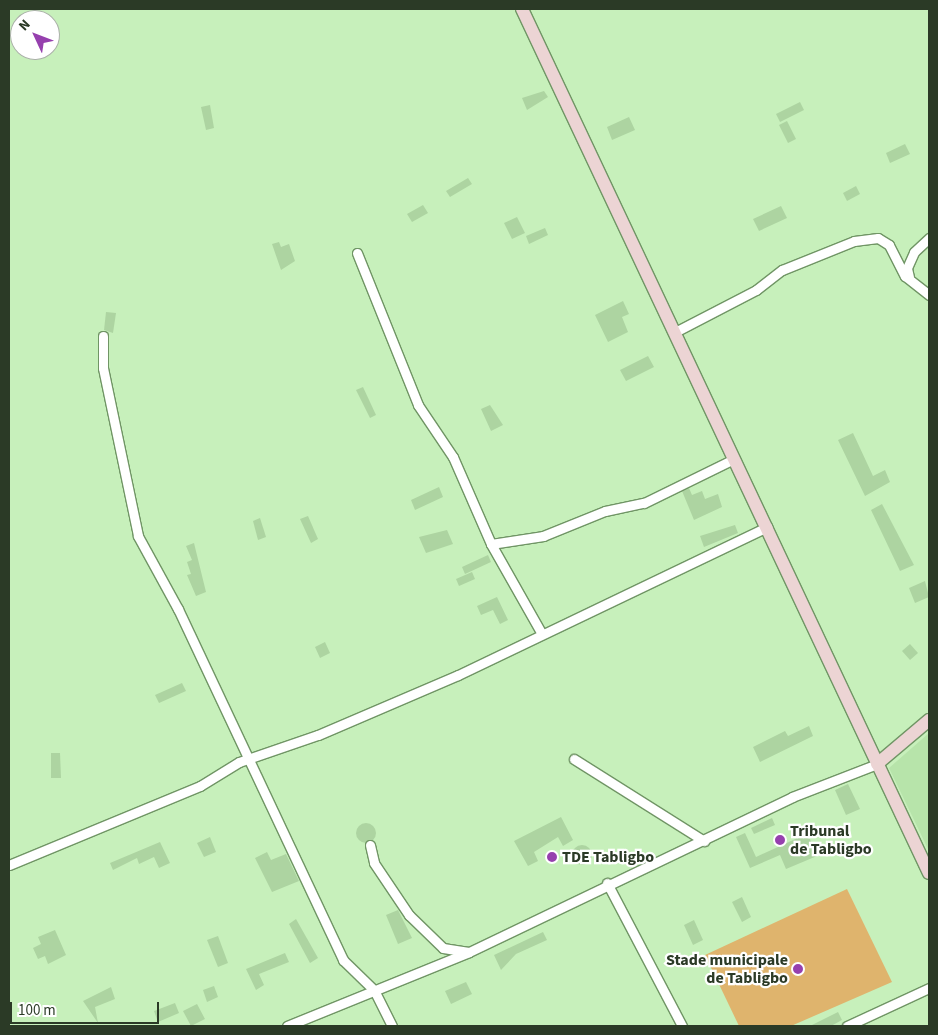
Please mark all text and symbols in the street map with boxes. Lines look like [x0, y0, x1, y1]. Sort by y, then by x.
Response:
north arrow [10, 10, 60, 60]
text: N [14, 15, 35, 36]
place label: Tribunal de Tabligbo [790, 821, 872, 859]
marker: Tribunal de Tabligbo [774, 834, 786, 846]
place label: TDE Tabligbo [562, 847, 654, 867]
marker: TDE Tabligbo [546, 851, 558, 863]
place label: Stade municipale de Tabligbo [666, 950, 788, 988]
marker: Stade municipale de Tabligbo [792, 963, 804, 975]
scale bar [12, 992, 161, 1024]
text: 100 m [18, 1000, 56, 1021]

